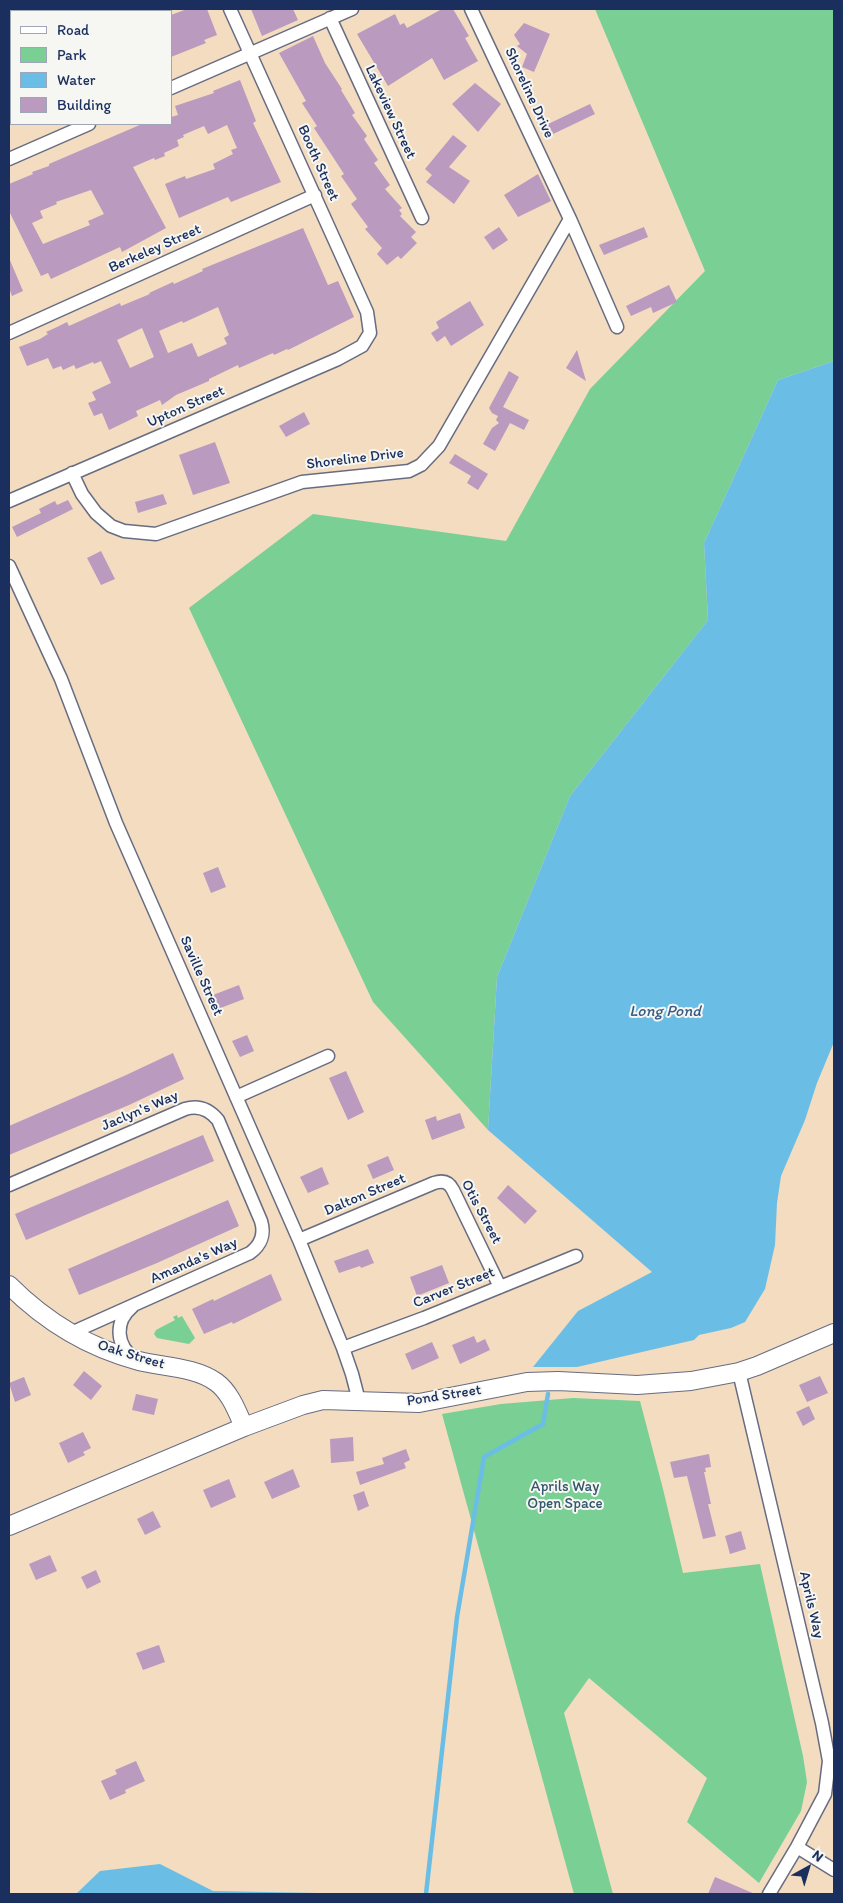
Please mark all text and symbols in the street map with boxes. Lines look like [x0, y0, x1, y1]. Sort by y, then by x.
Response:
legend [10, 10, 172, 125]
text: Road [57, 21, 89, 39]
street label: Shoreline Drive [500, 45, 558, 141]
text: Park [57, 46, 87, 64]
street label: Lakeview Street [360, 62, 420, 162]
text: Water [57, 71, 95, 89]
text: Building [57, 96, 111, 114]
street label: Booth Street [293, 122, 343, 204]
street label: Berkeley Street [106, 221, 204, 277]
street label: Upton Street [145, 382, 227, 432]
street label: Shoreline Drive [305, 444, 405, 474]
street label: Saville Street [175, 933, 227, 1019]
water label: Long Pond [629, 1002, 701, 1022]
street label: Jaclyn's Way [99, 1087, 181, 1135]
street label: Dalton Street [322, 1170, 408, 1220]
street label: Otis Street [457, 1177, 505, 1247]
street label: Amanda's Way [148, 1234, 240, 1288]
street label: Carver Street [411, 1263, 497, 1313]
street label: Oak Street [95, 1336, 167, 1374]
street label: Pond Street [405, 1381, 483, 1411]
park label: Aprils Way Open Space [527, 1478, 603, 1513]
street label: Aprils Way [795, 1570, 827, 1640]
north arrow [783, 1843, 833, 1893]
text: N [809, 1846, 827, 1866]

